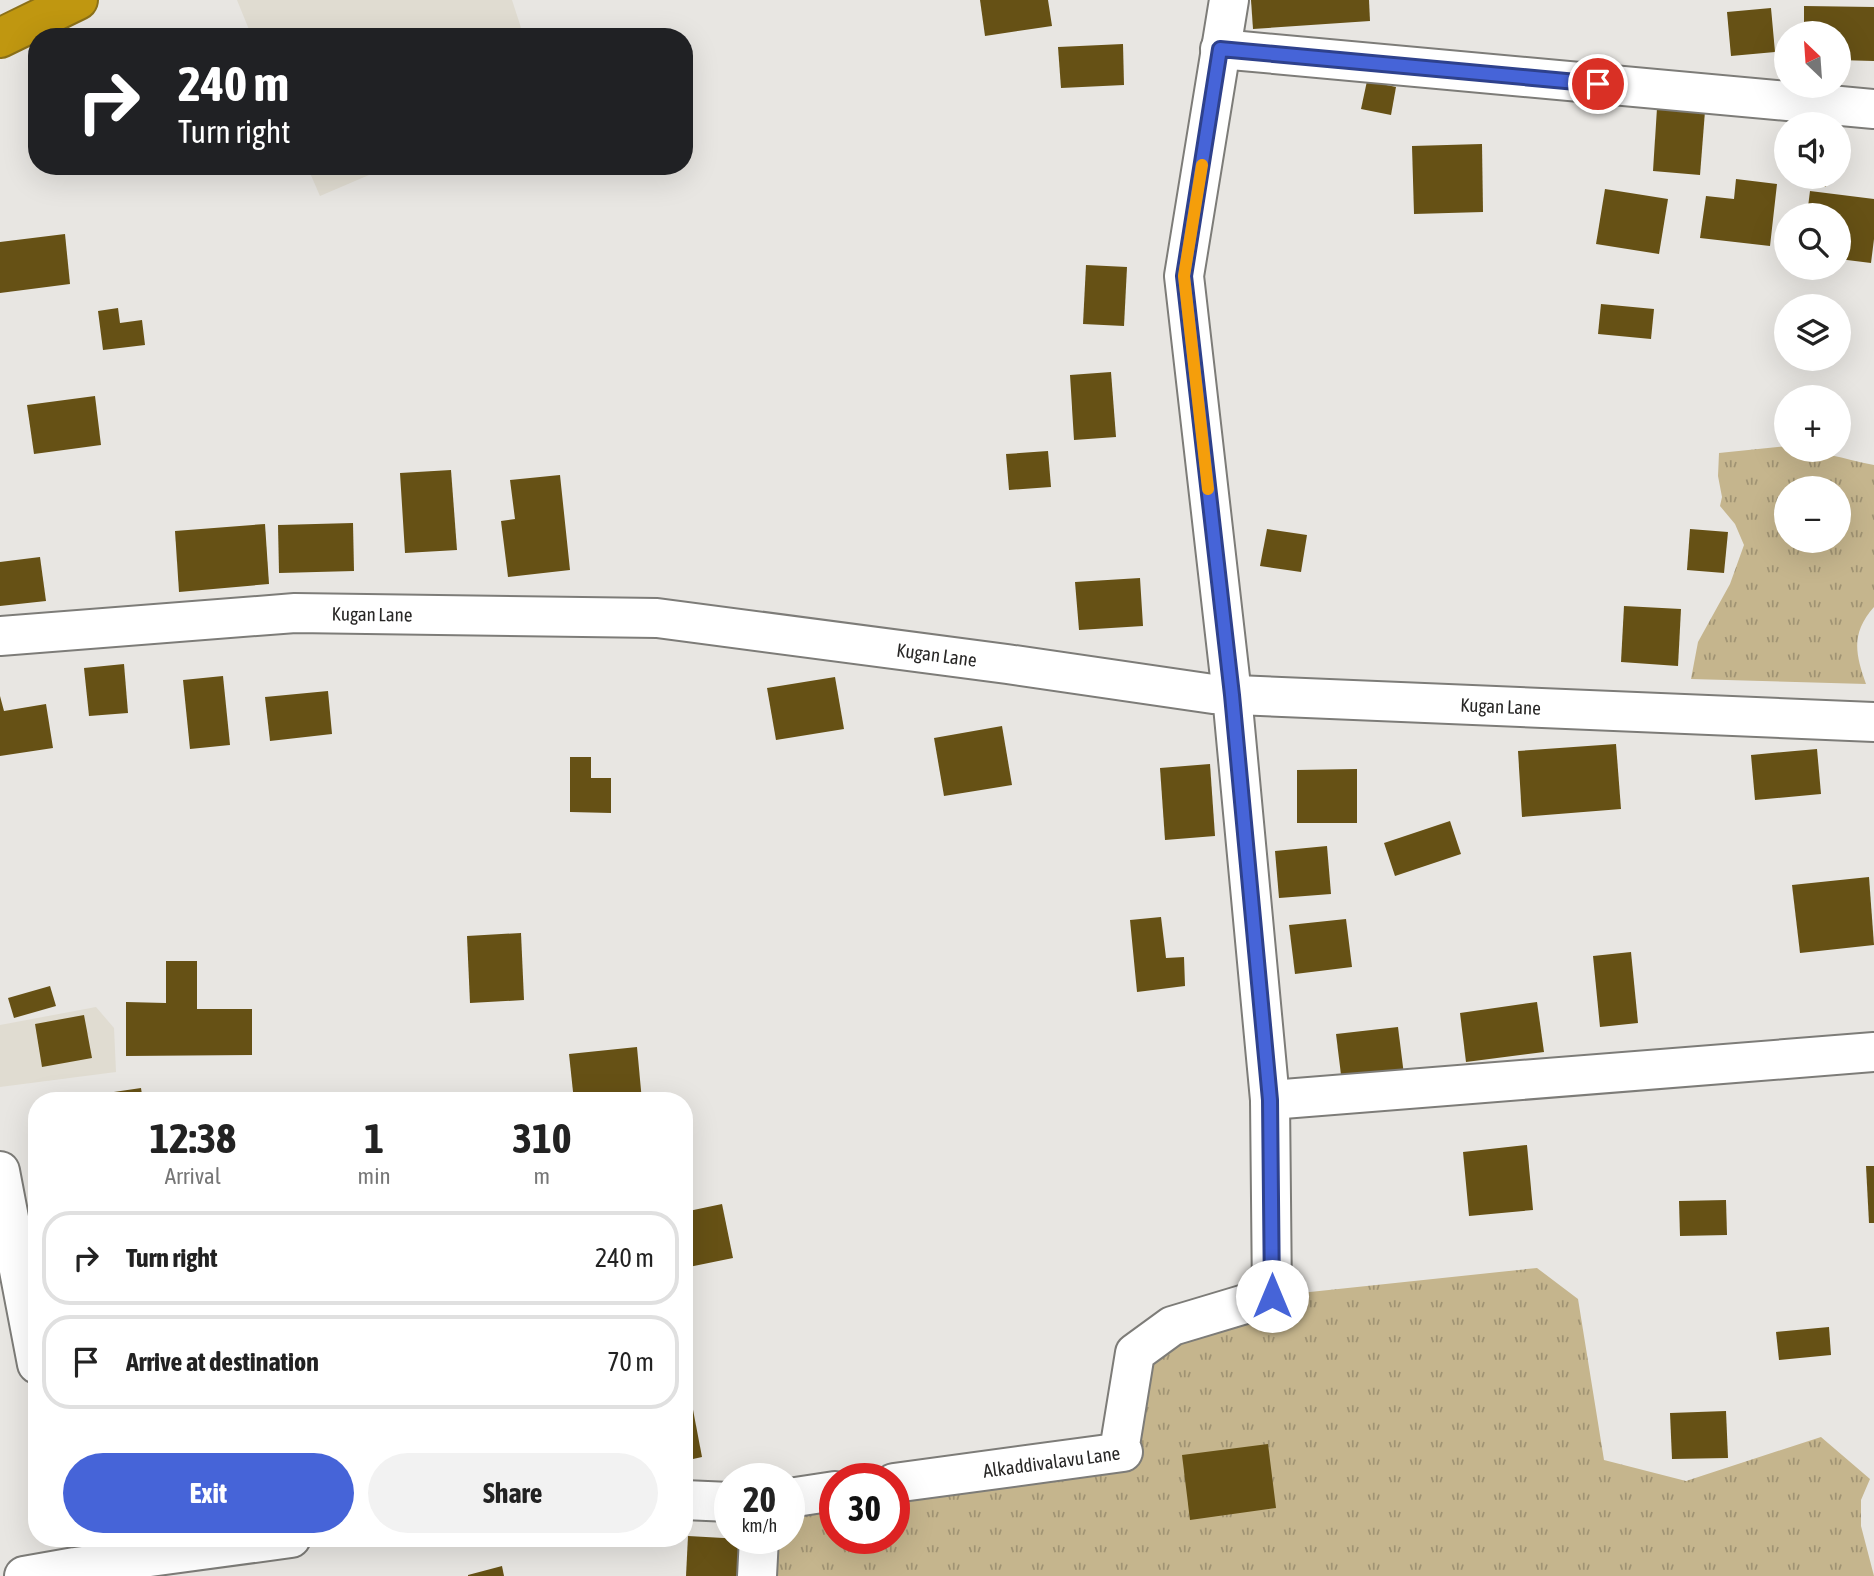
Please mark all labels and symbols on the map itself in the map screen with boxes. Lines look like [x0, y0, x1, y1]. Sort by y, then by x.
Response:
north arrow [1774, 21, 1852, 98]
pin [1568, 54, 1628, 114]
street label: Kugan Lane [332, 603, 413, 626]
street label: Kugan Lane [895, 639, 978, 671]
street label: Kugan Lane [1460, 693, 1541, 719]
position arrow [1235, 1259, 1309, 1333]
street label: Alkaddivalavu Lane [982, 1442, 1121, 1482]
speed limit sign: 30 [819, 1463, 910, 1554]

